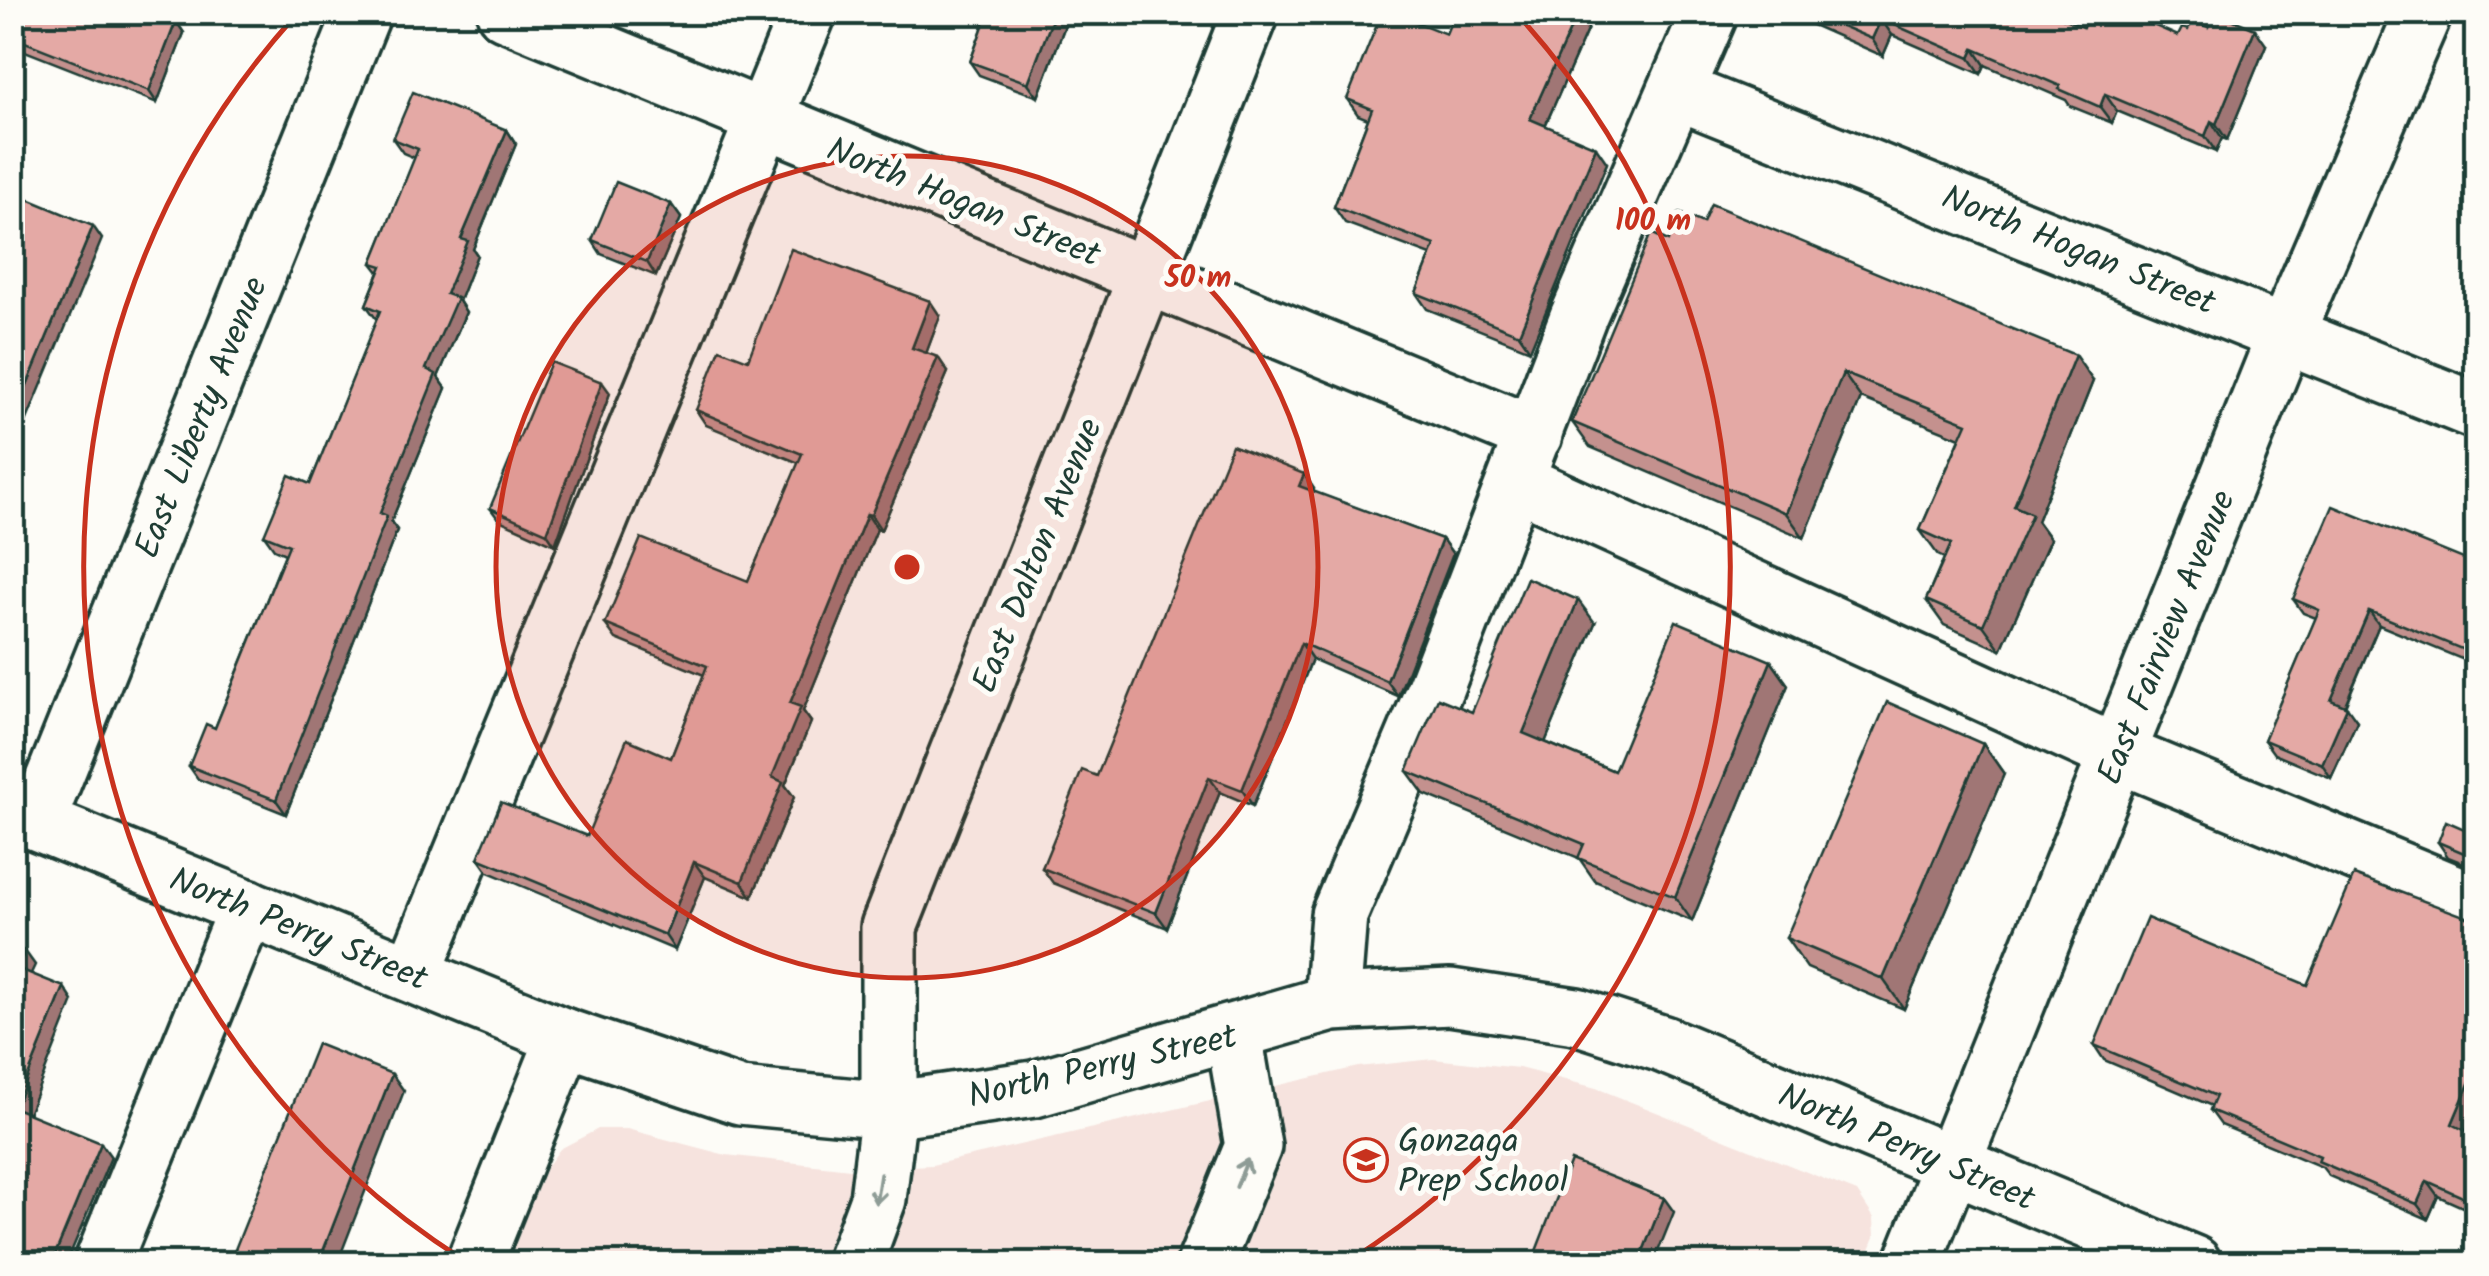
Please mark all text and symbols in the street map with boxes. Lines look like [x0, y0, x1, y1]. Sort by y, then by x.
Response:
street label: North Hogan Street [817, 123, 1109, 284]
street label: North Hogan Street [1932, 171, 2224, 332]
text: 100 m [1615, 198, 1691, 246]
text: 50 m [1164, 255, 1231, 303]
street label: East Liberty Avenue [121, 269, 285, 567]
street label: East Dalton Avenue [958, 410, 1120, 702]
street label: East Fairview Avenue [2083, 482, 2253, 794]
centre of rings [889, 549, 925, 585]
street label: North Perry Street [160, 853, 436, 1008]
street label: North Perry Street [963, 1010, 1243, 1126]
street label: North Perry Street [1768, 1069, 2044, 1228]
place label: Gonzaga Prep School [1398, 1115, 1568, 1211]
school or university icon: Gonzaga Prep School [1343, 1137, 1389, 1183]
one-way arrow [1235, 1158, 1253, 1189]
one-way arrow [868, 1172, 886, 1204]

